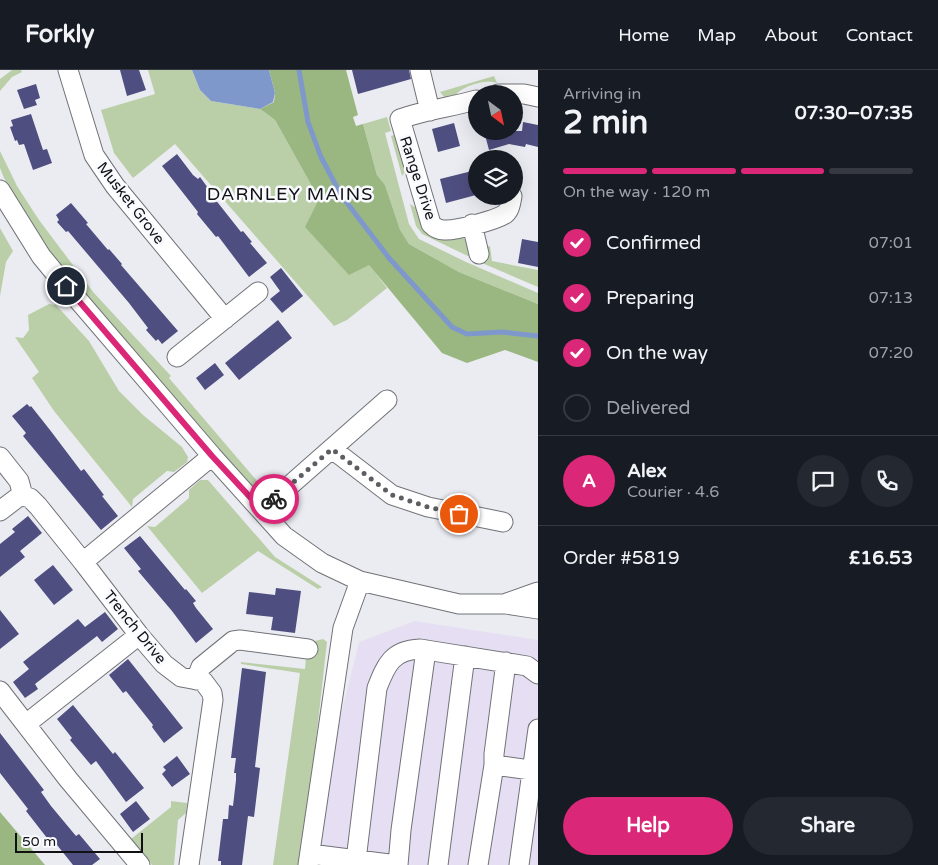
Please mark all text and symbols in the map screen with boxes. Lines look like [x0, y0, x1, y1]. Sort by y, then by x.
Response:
text: Forkly [25, 20, 94, 49]
text: Home [618, 24, 669, 46]
text: Map [697, 24, 736, 46]
text: About [764, 24, 818, 46]
text: Contact [846, 24, 913, 46]
text: Arriving in [563, 84, 641, 104]
north arrow [468, 85, 522, 140]
map controls [468, 85, 523, 205]
text: 07:30–07:35 [795, 102, 913, 124]
text: 2 min [563, 104, 648, 142]
street label: Range Drive [396, 134, 440, 222]
button: layers [468, 150, 523, 205]
street label: Musket Grove [93, 158, 169, 248]
text: On the way · 120 m [563, 182, 710, 202]
district label: DARNLEY MAINS [207, 183, 373, 205]
icon: check [563, 229, 591, 257]
text: Confirmed [606, 232, 701, 254]
text: 07:01 [869, 233, 913, 253]
pin [45, 265, 87, 307]
icon: home [52, 272, 80, 300]
icon: check [563, 284, 591, 312]
text: Preparing [606, 287, 695, 309]
text: 07:13 [869, 288, 913, 308]
icon: check [563, 339, 591, 367]
text: On the way [606, 342, 708, 364]
text: 07:20 [869, 343, 913, 363]
text: Delivered [606, 397, 691, 419]
button: chat [797, 455, 849, 507]
button: phone [861, 455, 913, 507]
text: Alex [627, 460, 667, 482]
text: A [582, 470, 596, 492]
courier [249, 474, 299, 524]
text: Courier · 4.6 [627, 482, 719, 502]
icon: bike [260, 485, 288, 513]
pin [438, 493, 480, 535]
icon: bag [445, 500, 473, 528]
text: Order #5819 [563, 547, 680, 569]
text: £16.53 [849, 547, 913, 569]
street label: Trench Drive [100, 587, 170, 667]
button: Help [563, 797, 733, 855]
button: Share [743, 797, 913, 855]
scale bar [15, 830, 142, 853]
text: 50 m [22, 833, 56, 850]

